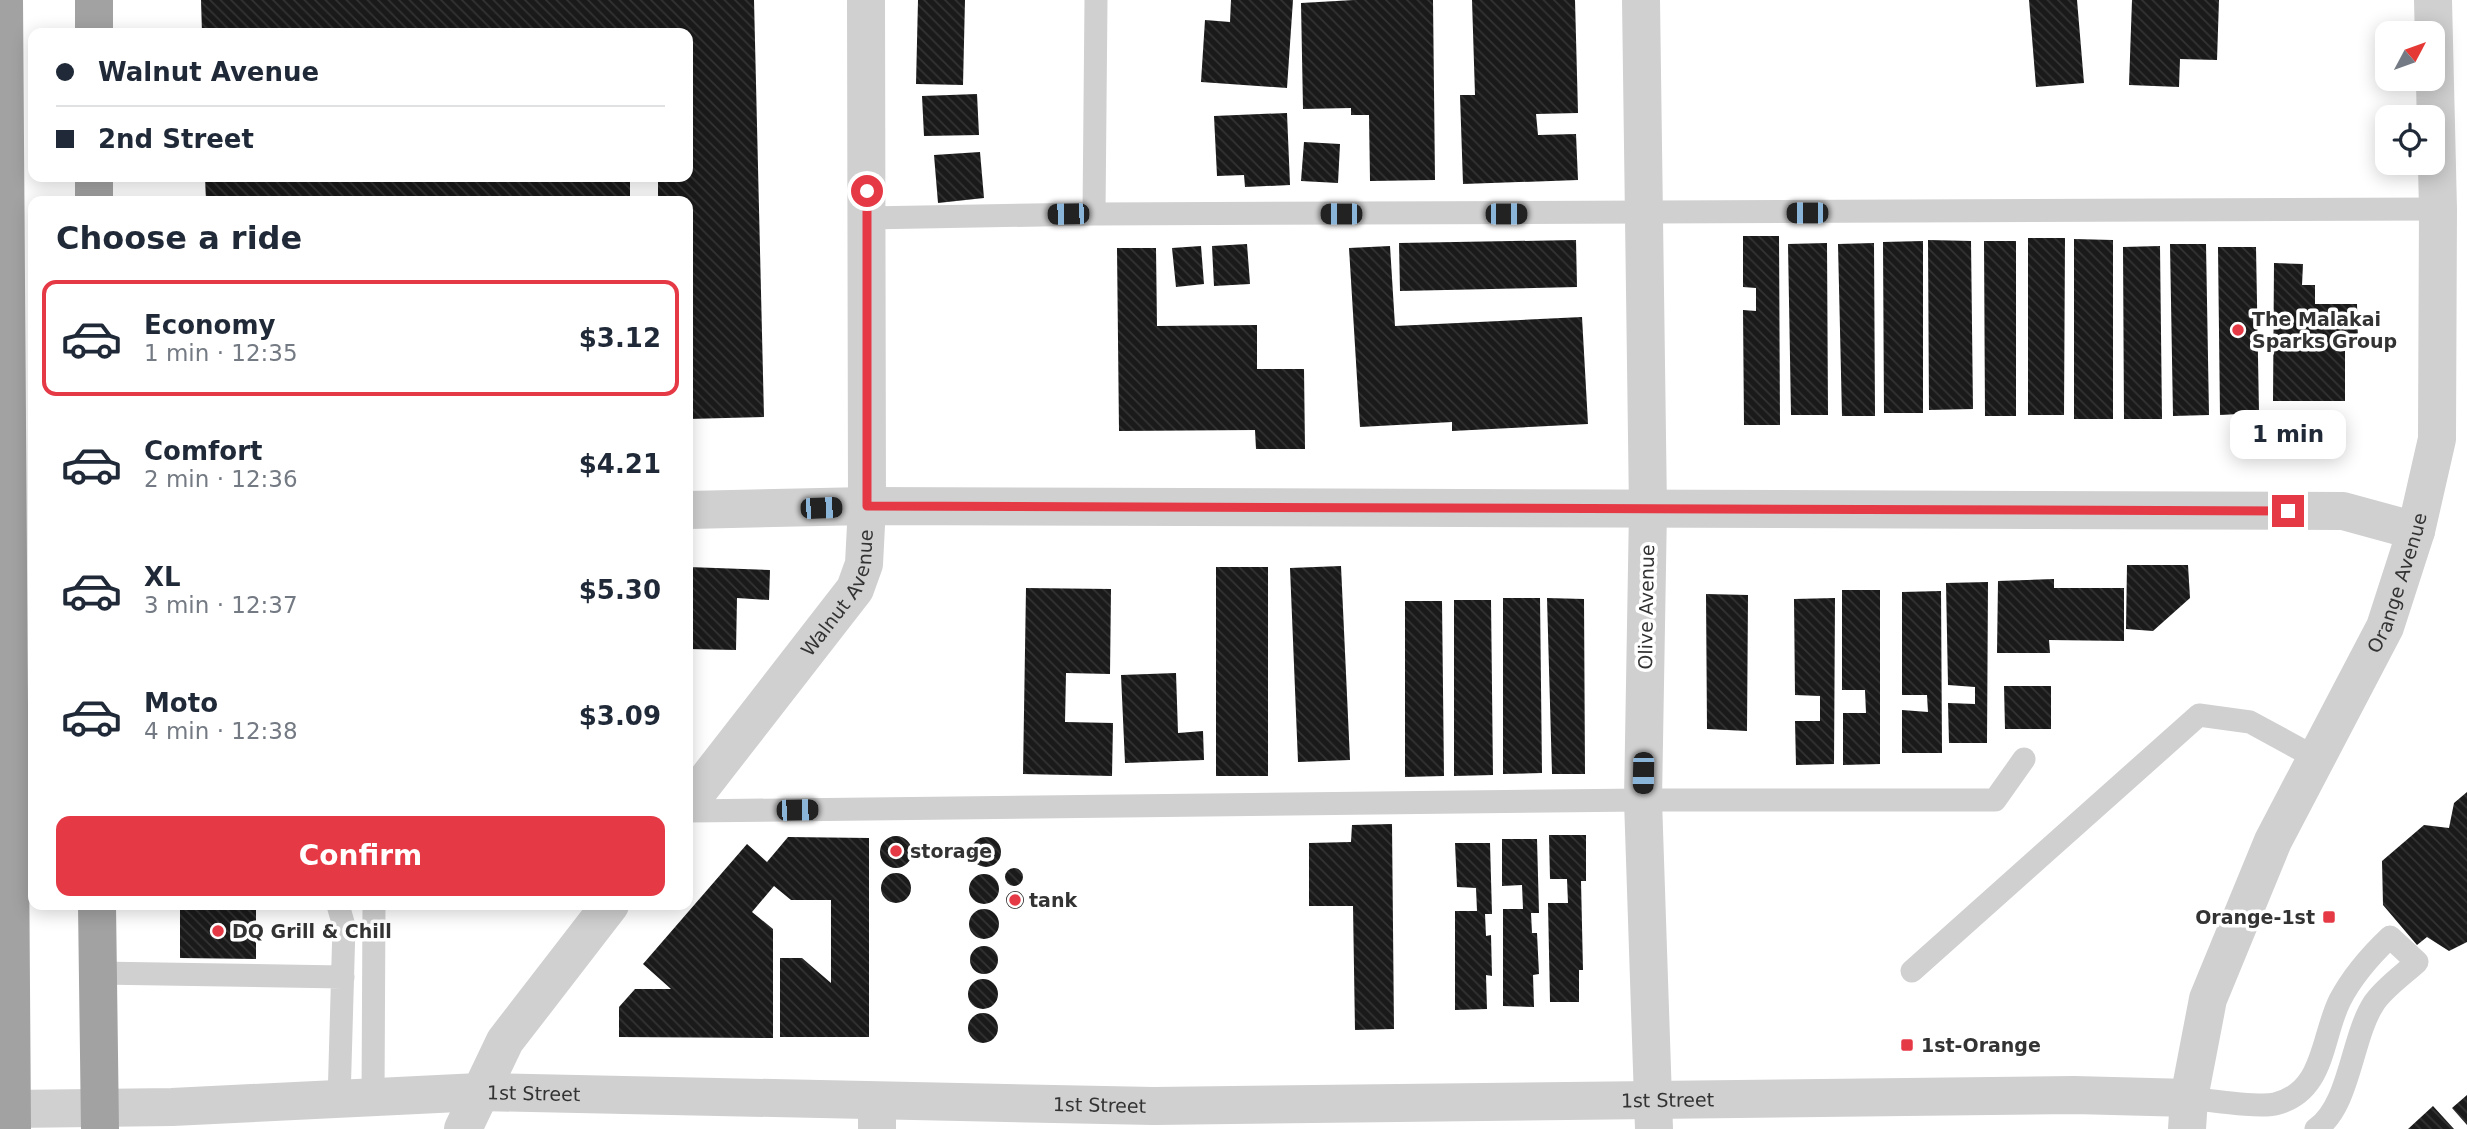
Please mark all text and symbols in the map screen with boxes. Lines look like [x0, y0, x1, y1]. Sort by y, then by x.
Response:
north arrow [2375, 21, 2445, 91]
map controls [2375, 21, 2445, 175]
text: Walnut Avenue [98, 57, 319, 87]
button: locate [2375, 105, 2445, 175]
text: 2nd Street [98, 124, 254, 154]
route start [851, 175, 883, 207]
car [1047, 203, 1090, 225]
car [1787, 203, 1829, 224]
car [1321, 204, 1363, 225]
car [1486, 204, 1528, 225]
text: Choose a ride [56, 219, 302, 257]
icon: car [60, 307, 123, 370]
place label: The Malakai Sparks Group [2252, 308, 2397, 352]
text: Economy [144, 310, 275, 340]
marker: The Malakai Sparks Group [2230, 322, 2246, 338]
text: $3.12 [579, 323, 661, 353]
text: 1 min · 12:35 [144, 340, 298, 366]
callout: 1 min [2230, 410, 2346, 458]
text: 1 min [2252, 421, 2324, 447]
icon: car [60, 433, 123, 496]
text: Comfort [144, 436, 262, 466]
text: $4.21 [579, 449, 661, 479]
text: 2 min · 12:36 [144, 466, 298, 492]
route end [2272, 495, 2304, 527]
car [800, 497, 843, 519]
street label: Orange Avenue [2362, 511, 2431, 657]
street label: Walnut Avenue [796, 529, 877, 660]
street label: Olive Avenue [1634, 544, 1658, 670]
icon: car [60, 559, 123, 622]
text: XL [144, 562, 181, 592]
text: $5.30 [579, 575, 661, 605]
text: 3 min · 12:37 [144, 592, 298, 618]
icon: car [60, 685, 123, 748]
text: Moto [144, 688, 218, 718]
text: $3.09 [579, 701, 661, 731]
text: 4 min · 12:38 [144, 718, 298, 744]
car [1633, 752, 1654, 794]
car [776, 799, 819, 821]
button: Confirm [56, 816, 665, 896]
place label: storage [910, 840, 992, 862]
marker: storage [888, 843, 904, 859]
place label: tank [1029, 889, 1077, 911]
marker: tank [1007, 892, 1023, 908]
place label: Orange-1st [2195, 906, 2315, 928]
marker: Orange-1st [2321, 909, 2337, 925]
place label: DQ Grill & Chill [232, 920, 392, 942]
marker: DQ Grill & Chill [210, 923, 226, 939]
place label: 1st-Orange [1921, 1034, 2041, 1056]
marker: 1st-Orange [1899, 1037, 1915, 1053]
street label: 1st Street [487, 1081, 580, 1105]
street label: 1st Street [1621, 1088, 1714, 1111]
street label: 1st Street [1053, 1093, 1146, 1117]

